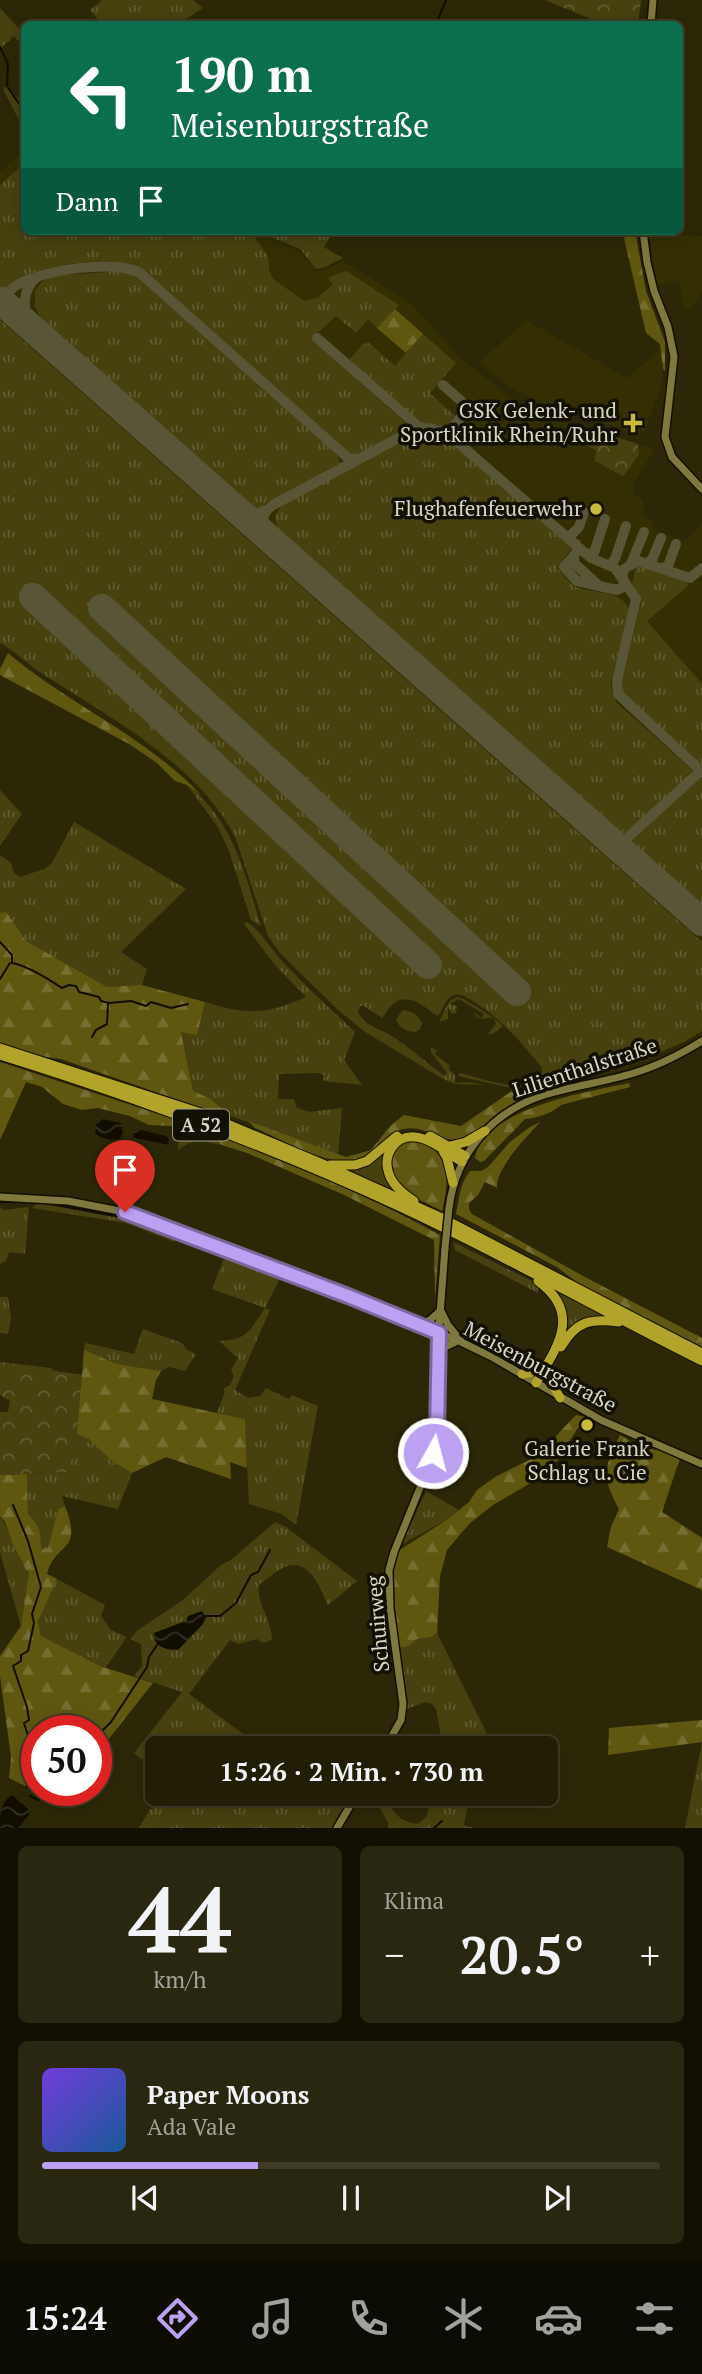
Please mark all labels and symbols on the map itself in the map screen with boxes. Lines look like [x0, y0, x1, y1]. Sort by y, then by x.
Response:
place label: GSK Gelenk- und Sportklinik Rhein/Ruhr [400, 396, 617, 448]
marker: GSK Gelenk- und Sportklinik Rhein/Ruhr [623, 413, 643, 433]
place label: Flughafenfeuerwehr [394, 494, 582, 522]
marker: Flughafenfeuerwehr [588, 501, 604, 517]
street label: Lilienthalstraße [509, 1031, 660, 1104]
road number: A 52 [173, 1110, 229, 1140]
pin [95, 1140, 155, 1212]
street label: Meisenburgstraße [459, 1314, 622, 1418]
position arrow [396, 1416, 470, 1490]
marker: Galerie Frank Schlag u. Cie [579, 1417, 595, 1433]
place label: Galerie Frank Schlag u. Cie [524, 1434, 650, 1486]
street label: Schuirweg [359, 1574, 395, 1673]
speed limit sign: 50 [21, 1715, 112, 1806]

